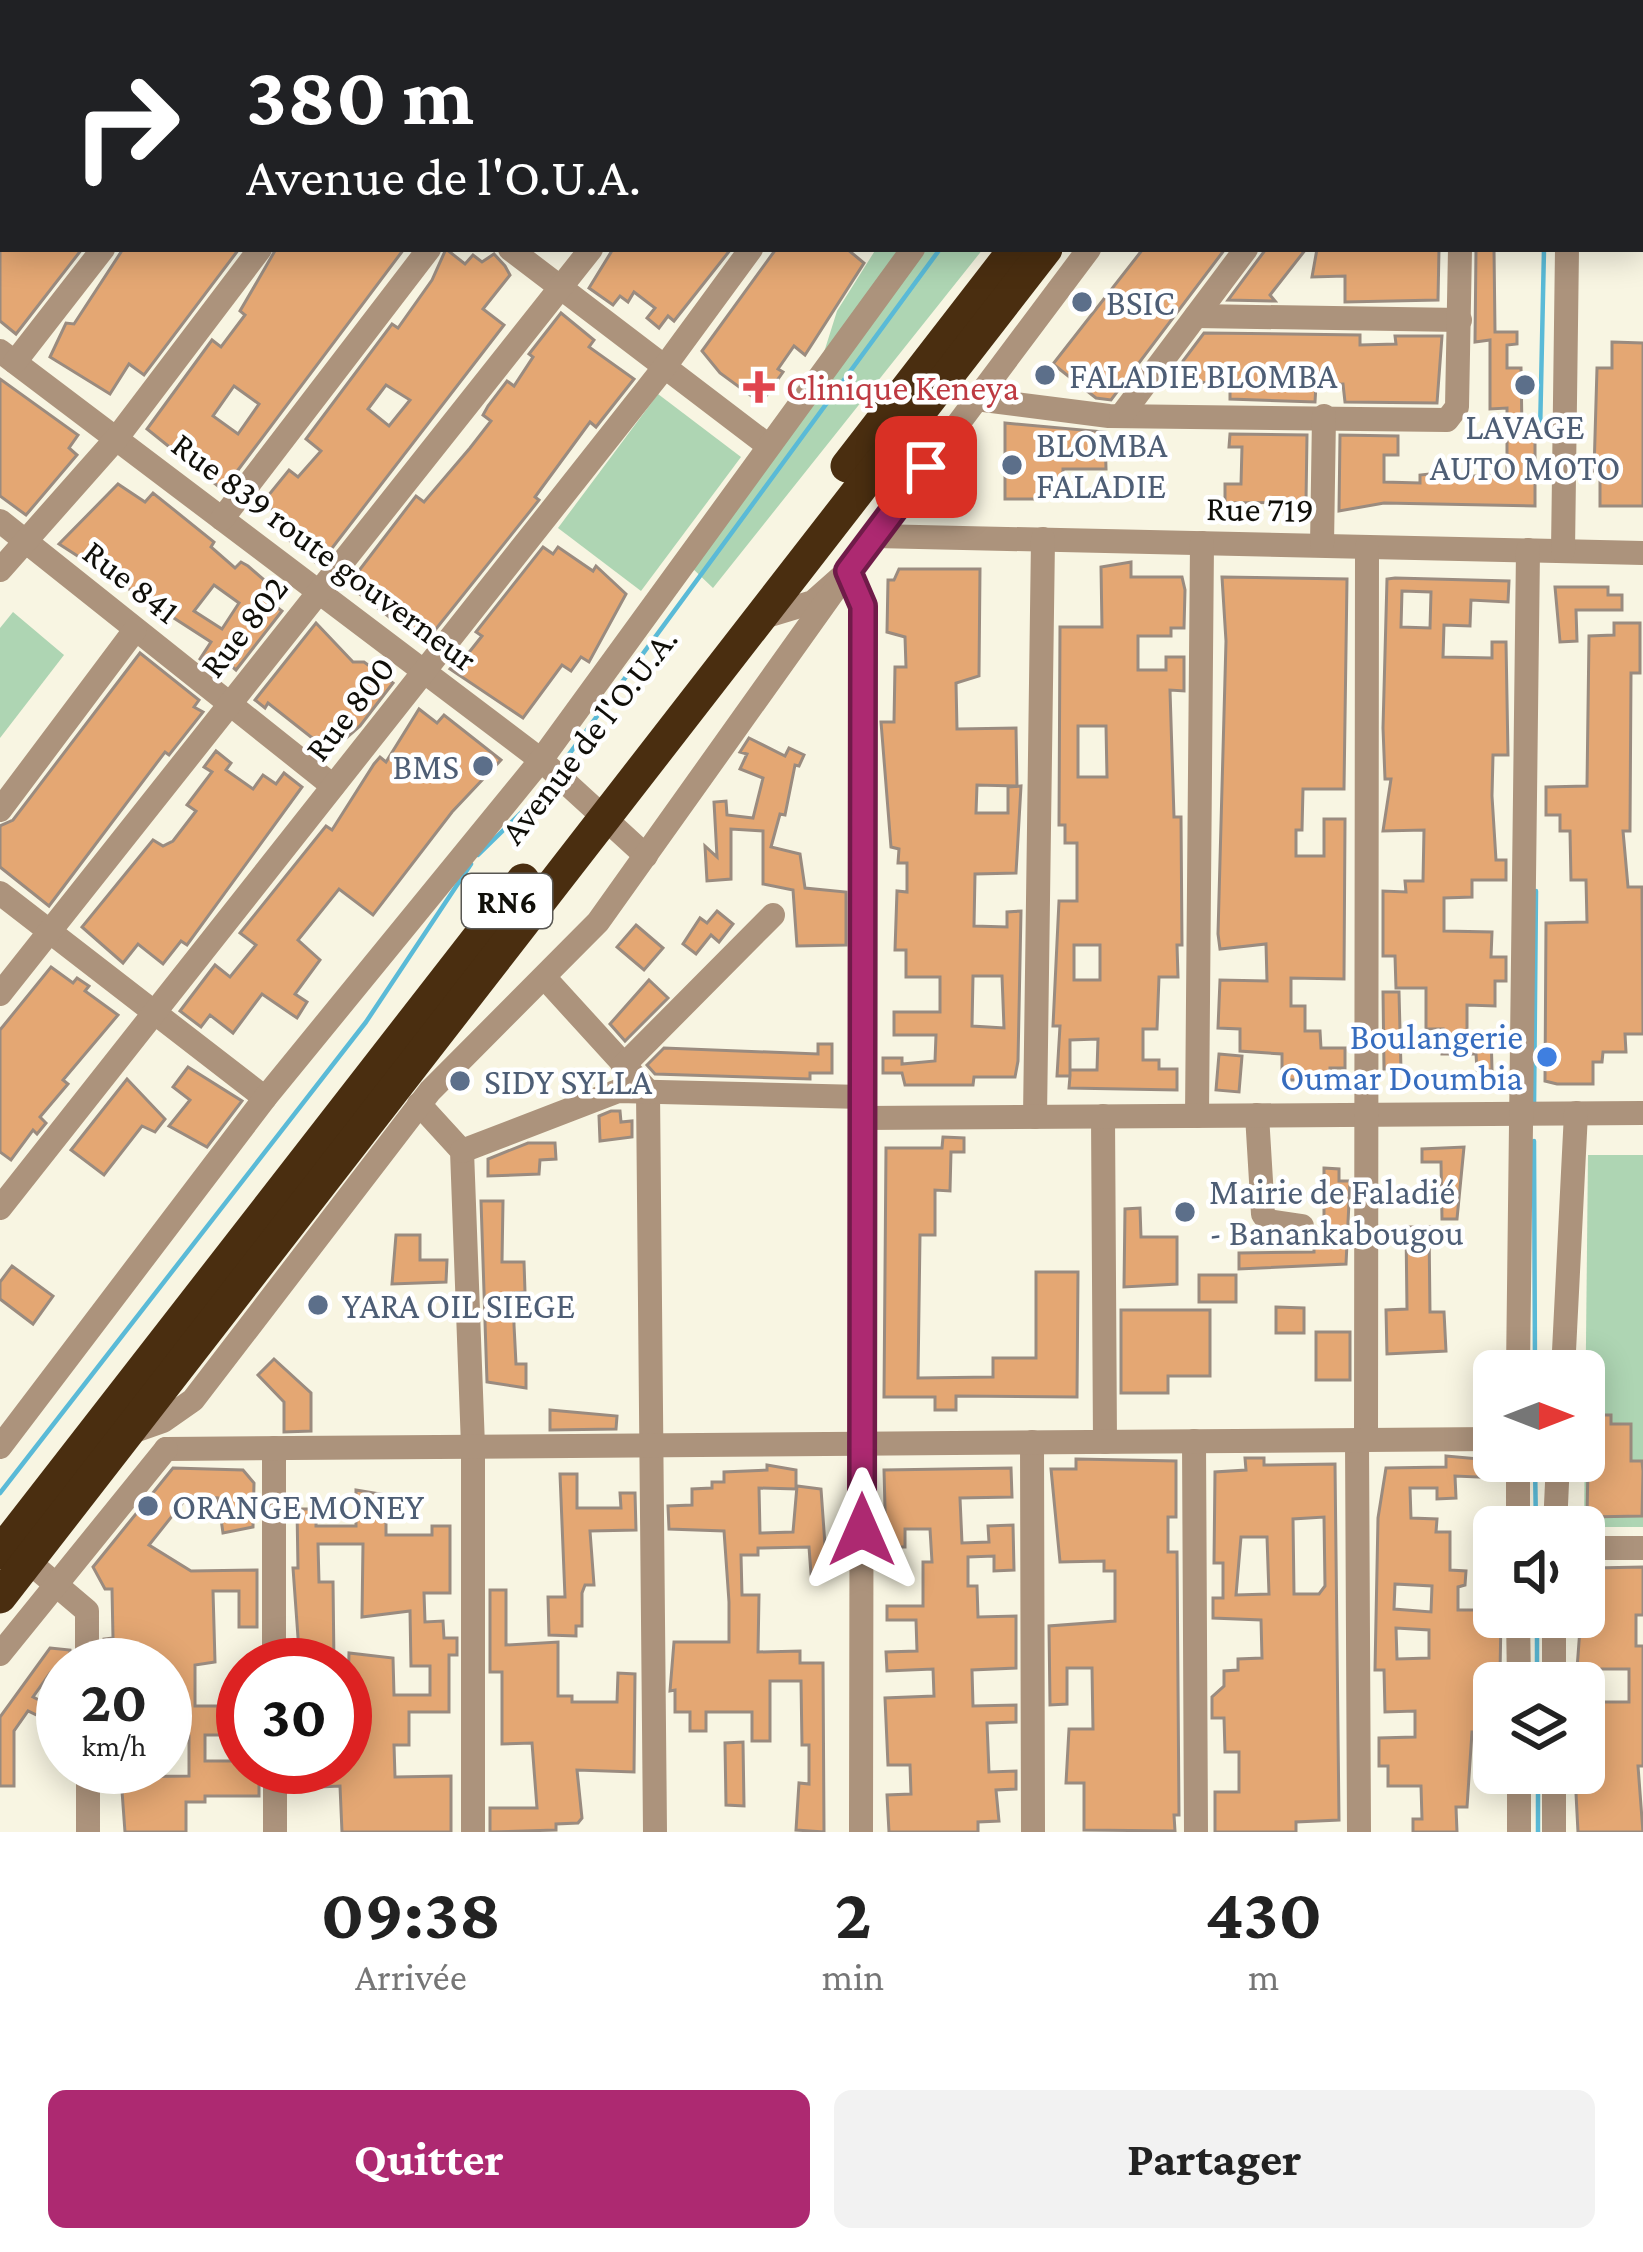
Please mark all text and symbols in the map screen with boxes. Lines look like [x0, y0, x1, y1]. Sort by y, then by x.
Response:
icon: right [48, 48, 204, 204]
text: 380 m [246, 49, 474, 142]
text: Avenue de l'O.U.A. [246, 147, 641, 207]
place label: BSIC [1106, 283, 1175, 323]
marker: BSIC [1069, 289, 1095, 315]
place label: FALADIE BLOMBA [1069, 356, 1338, 396]
marker: FALADIE BLOMBA [1032, 362, 1058, 388]
place label: Clinique Keneya [786, 368, 1019, 408]
marker: Clinique Keneya [743, 371, 775, 403]
marker: LAVAGE AUTO MOTO [1512, 372, 1538, 398]
place label: LAVAGE AUTO MOTO [1430, 407, 1620, 488]
pin [875, 416, 977, 518]
street label: Rue 839 route gouverneur [164, 424, 485, 680]
place label: BLOMBA FALADIE [1036, 425, 1168, 506]
icon: arrive [893, 434, 959, 500]
marker: BLOMBA FALADIE [999, 452, 1025, 478]
street label: Rue 719 [1206, 488, 1314, 530]
street label: Rue 841 [75, 532, 187, 632]
street label: Rue 802 [192, 568, 296, 685]
street label: Avenue de l'O.U.A. [492, 620, 686, 852]
street label: Rue 800 [297, 649, 403, 769]
place label: BMS [393, 747, 459, 787]
marker: BMS [470, 753, 496, 779]
road number: RN6 [462, 874, 552, 928]
place label: Boulangerie Oumar Doumbia [1280, 1017, 1523, 1098]
marker: Boulangerie Oumar Doumbia [1534, 1044, 1560, 1070]
place label: SIDY SYLLA [484, 1062, 653, 1102]
marker: SIDY SYLLA [447, 1068, 473, 1094]
place label: Mairie de Faladié - Banankabougou [1209, 1172, 1464, 1253]
marker: Mairie de Faladié - Banankabougou [1172, 1199, 1198, 1225]
place label: YARA OIL SIEGE [342, 1286, 575, 1326]
marker: YARA OIL SIEGE [305, 1292, 331, 1318]
north arrow [1473, 1350, 1605, 1482]
map controls [1473, 1350, 1605, 1794]
position arrow [799, 1467, 925, 1593]
place label: ORANGE MONEY [172, 1487, 425, 1527]
marker: ORANGE MONEY [135, 1493, 161, 1519]
button: sound [1473, 1506, 1605, 1638]
speed limit sign: 30 [216, 1638, 372, 1794]
button: layers [1473, 1662, 1605, 1794]
text: 20 [80, 1667, 148, 1734]
text: km/h [82, 1729, 146, 1762]
text: 09:38 [321, 1873, 501, 1953]
text: 2 [835, 1873, 871, 1953]
text: 430 [1205, 1873, 1322, 1953]
text: Arrivée [355, 1955, 467, 1998]
text: min [822, 1955, 884, 1998]
text: m [1248, 1955, 1279, 1998]
button: Quitter [48, 2090, 810, 2228]
button: Partager [834, 2090, 1595, 2228]

